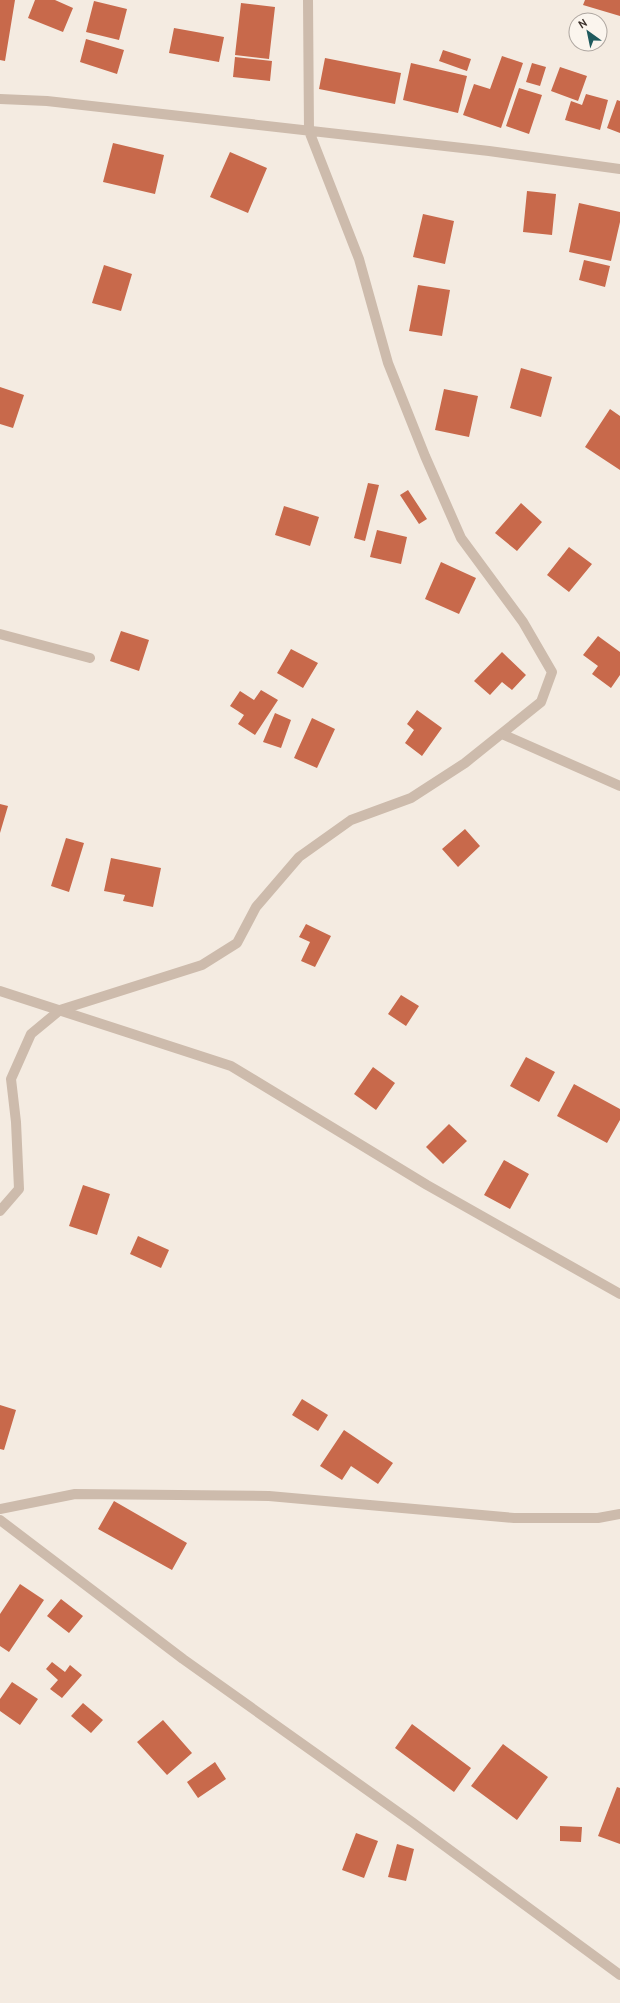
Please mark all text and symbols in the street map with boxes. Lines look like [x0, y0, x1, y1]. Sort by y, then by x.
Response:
north arrow [568, 12, 608, 52]
text: N [575, 16, 590, 32]

